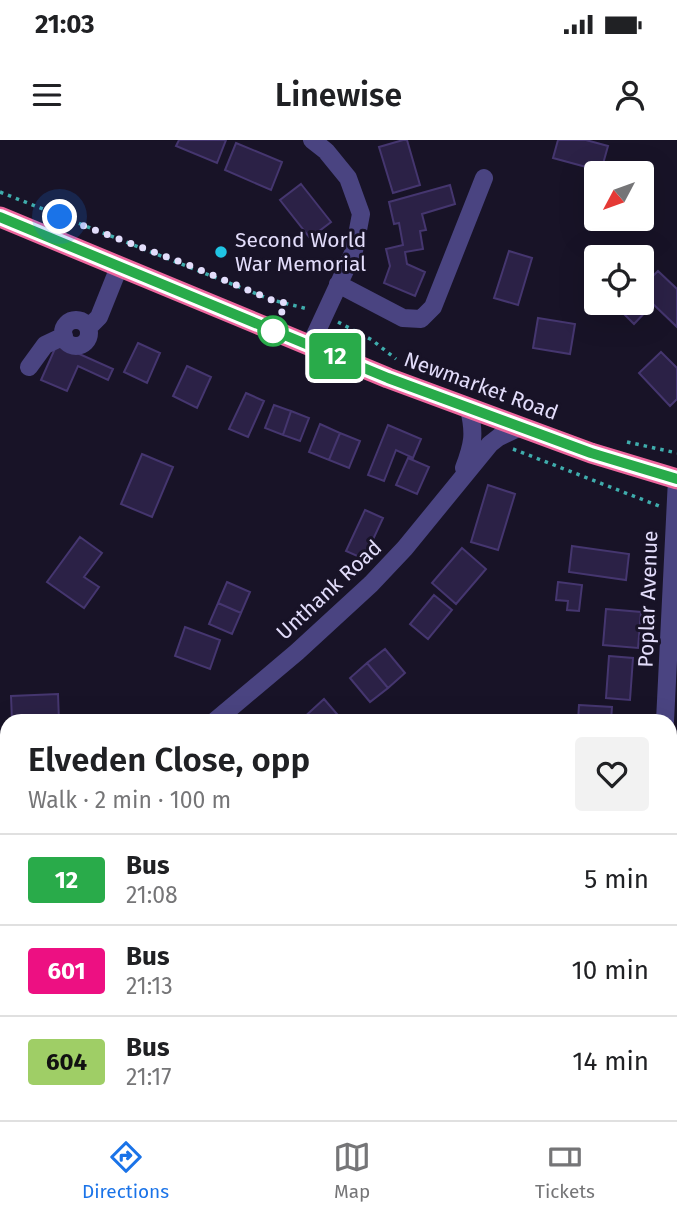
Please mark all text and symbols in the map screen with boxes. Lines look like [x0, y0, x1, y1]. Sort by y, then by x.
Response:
text: 21:03 [35, 9, 95, 40]
icon: menu [28, 76, 66, 114]
text: Linewise [275, 76, 402, 114]
icon: person [611, 76, 649, 114]
north arrow [584, 161, 654, 231]
map controls [584, 161, 654, 315]
your location [42, 199, 77, 234]
place label: Second World War Memorial [235, 227, 366, 277]
marker: Second World War Memorial [213, 244, 229, 260]
button: locate [584, 245, 654, 315]
unlabelled marker [258, 316, 288, 346]
line badge: 12 [304, 333, 366, 379]
text: 12 [323, 342, 347, 370]
street label: Newmarket Road [400, 346, 562, 426]
street label: Poplar Avenue [633, 530, 663, 668]
street label: Unthank Road [271, 535, 387, 645]
button: heart [575, 737, 649, 811]
text: Elveden Close, opp [28, 740, 310, 780]
text: Walk · 2 min · 100 m [28, 786, 231, 814]
text: Bus [126, 850, 169, 881]
text: 5 min [584, 864, 649, 895]
text: 12 [55, 866, 78, 894]
text: 21:08 [126, 881, 178, 909]
text: Bus [126, 941, 169, 972]
text: 10 min [571, 955, 649, 986]
text: 601 [47, 957, 86, 985]
text: 21:13 [126, 972, 173, 1000]
text: Bus [126, 1032, 169, 1063]
text: 14 min [572, 1046, 649, 1077]
text: 604 [46, 1048, 87, 1076]
text: 21:17 [126, 1063, 172, 1091]
tab: Directions [82, 1138, 169, 1203]
tab: Map [333, 1138, 371, 1203]
tab: Tickets [535, 1138, 595, 1203]

